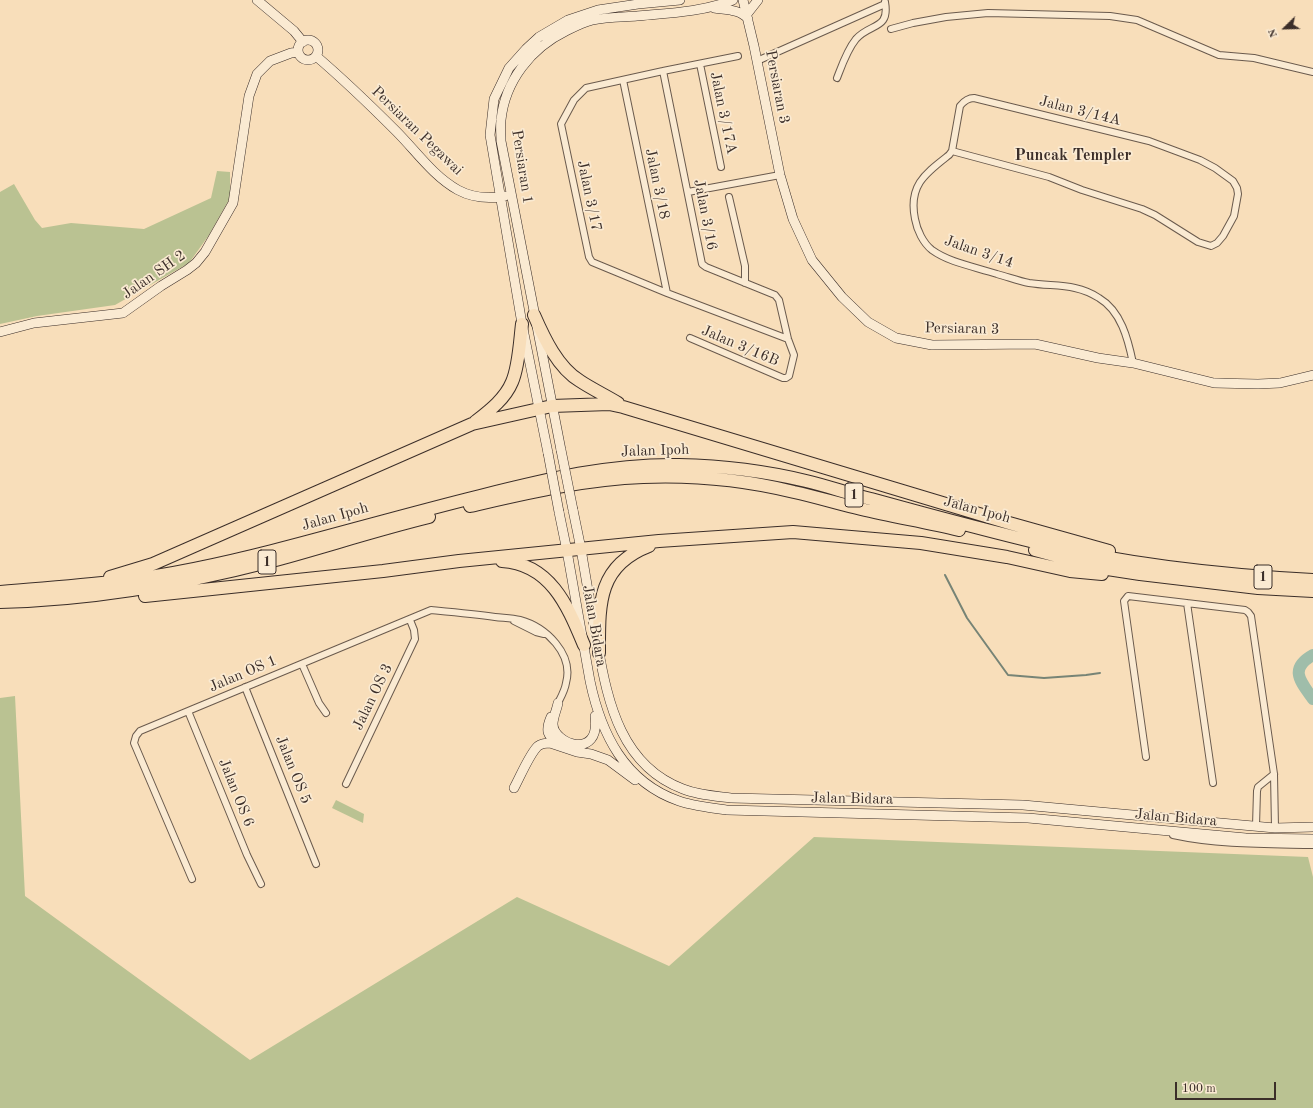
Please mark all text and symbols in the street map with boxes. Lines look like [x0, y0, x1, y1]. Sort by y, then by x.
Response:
north arrow [1265, 8, 1305, 48]
text: N [1267, 27, 1280, 39]
street label: Persiaran 3 [761, 48, 793, 126]
street label: Jalan 3/17A [706, 70, 740, 156]
street label: Persiaran Pegawai [367, 83, 467, 179]
street label: Jalan 3/14A [1037, 92, 1123, 130]
street label: Persiaran 1 [507, 129, 537, 205]
district label: Puncak Templer [1015, 146, 1131, 166]
street label: Jalan 3/18 [641, 147, 673, 221]
street label: Jalan 3/17 [573, 159, 605, 233]
street label: Jalan 3/16 [689, 178, 721, 252]
street label: Jalan 3/14 [942, 232, 1016, 272]
street label: Jalan SH 2 [119, 247, 189, 303]
street label: Persiaran 3 [924, 319, 1000, 339]
street label: Jalan 3/16B [699, 322, 781, 370]
street label: Jalan Ipoh [620, 441, 690, 461]
road number: 1 [845, 483, 863, 507]
street label: Jalan Ipoh [942, 492, 1012, 528]
street label: Jalan Ipoh [300, 499, 370, 535]
road number: 1 [258, 550, 276, 574]
road number: 1 [1254, 565, 1272, 589]
street label: Jalan Bidara [578, 584, 610, 668]
street label: Jalan OS 1 [206, 652, 280, 696]
street label: Jalan OS 3 [349, 661, 397, 733]
street label: Jalan OS 5 [271, 733, 315, 807]
street label: Jalan OS 6 [214, 756, 258, 830]
street label: Jalan Bidara [811, 789, 893, 809]
street label: Jalan Bidara [1134, 805, 1218, 831]
scale bar [1177, 1074, 1278, 1100]
text: 100 m [1182, 1083, 1216, 1095]

